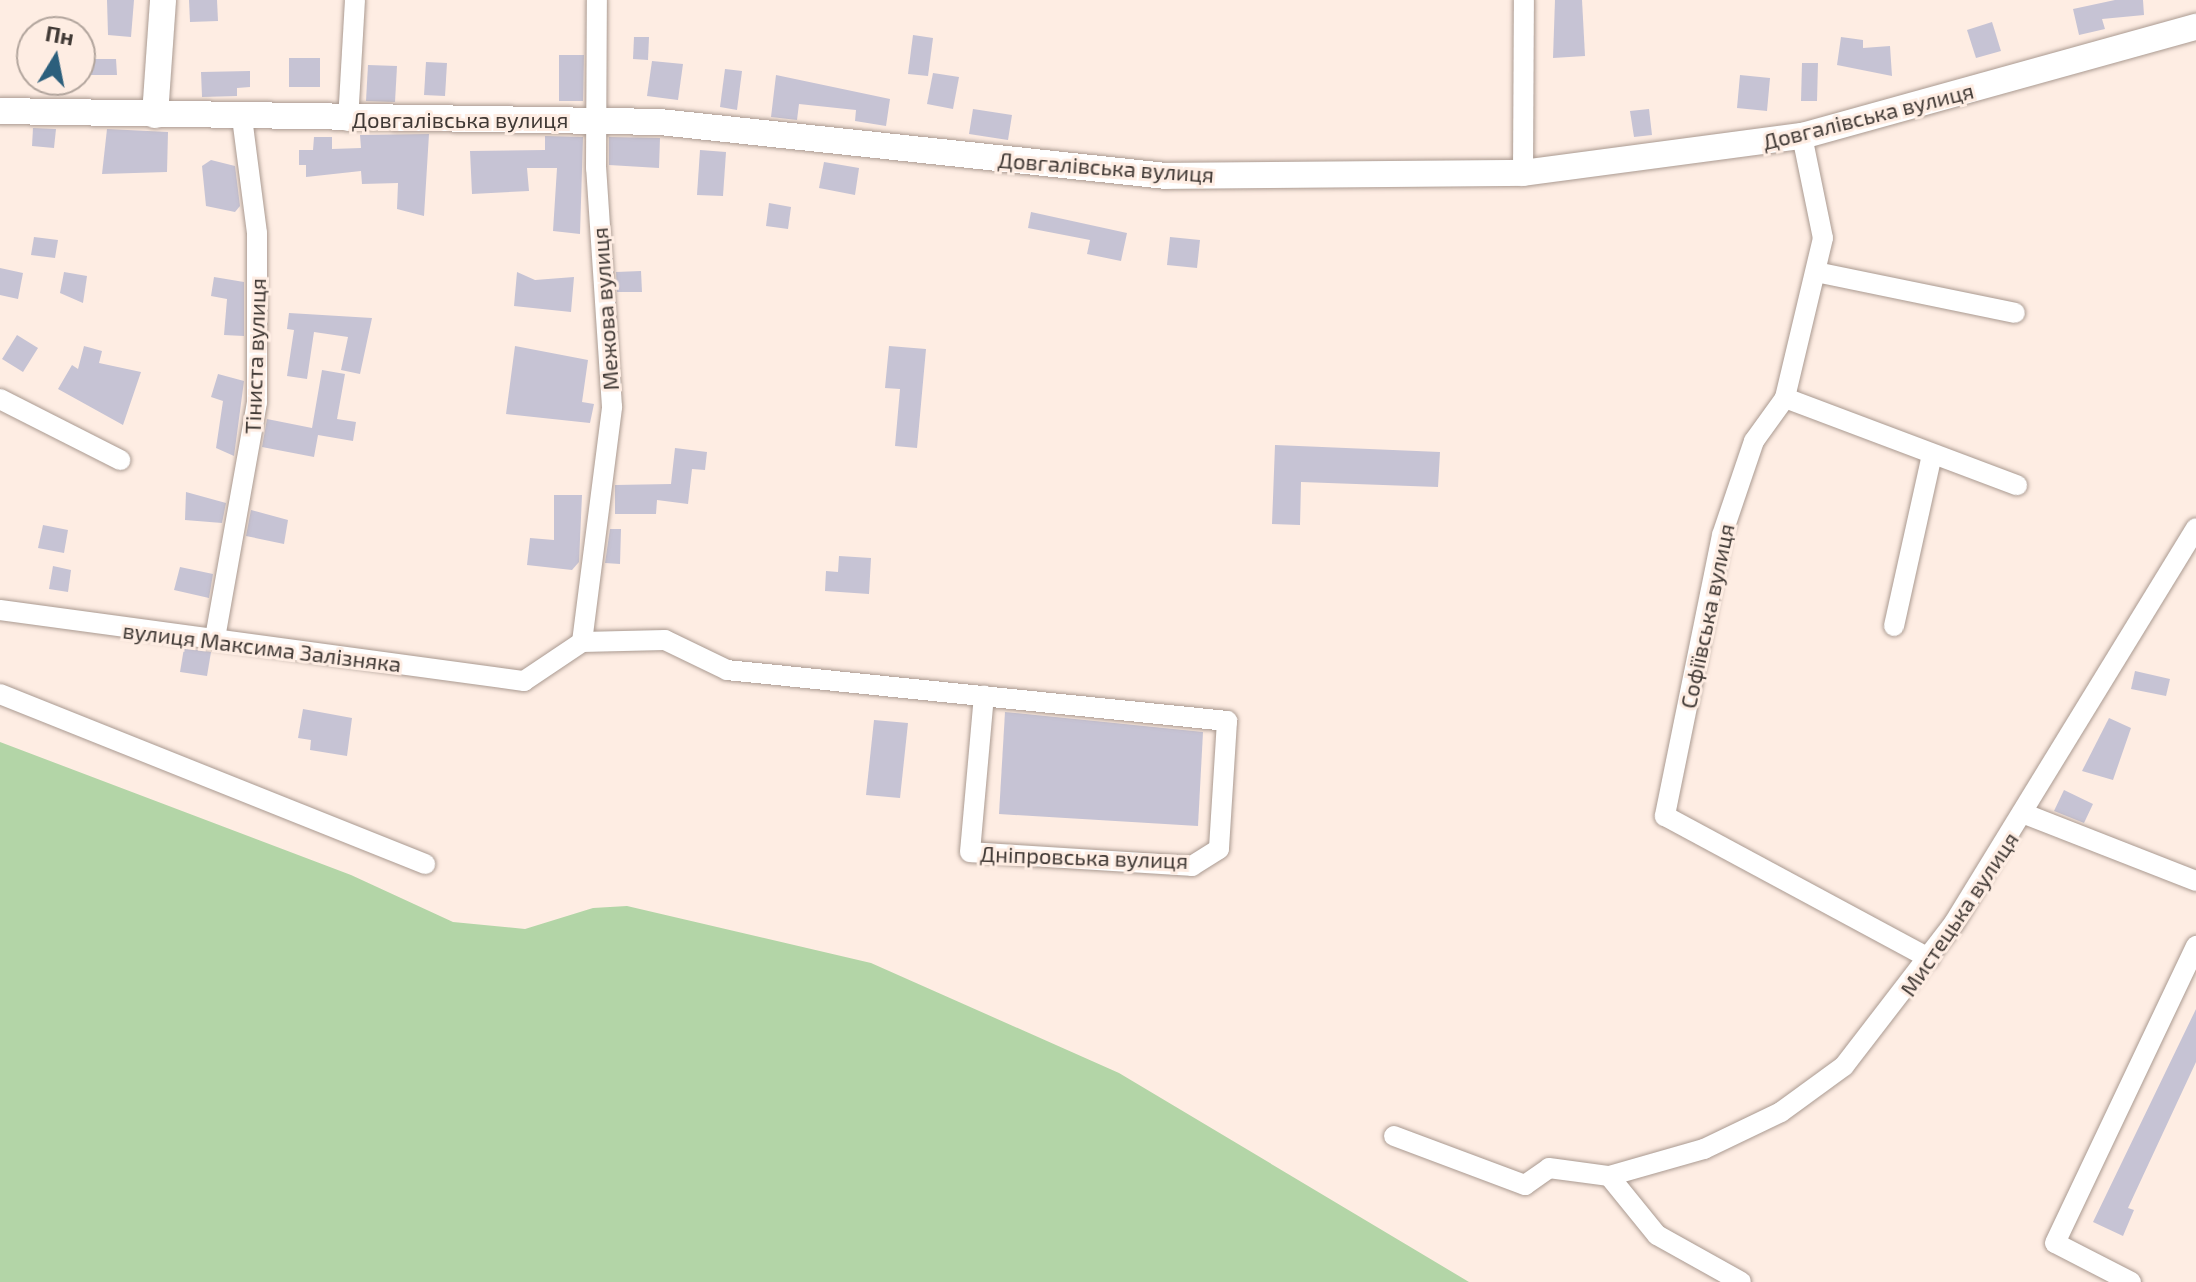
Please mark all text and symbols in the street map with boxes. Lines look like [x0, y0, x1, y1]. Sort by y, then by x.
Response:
north arrow [16, 16, 96, 96]
text: Пн [43, 19, 76, 50]
street label: Довгалівська вулиця [1760, 77, 1976, 155]
street label: Довгалівська вулиця [352, 107, 568, 133]
street label: Довгалівська вулиця [997, 146, 1215, 188]
street label: Межова вулиця [586, 227, 624, 391]
street label: Тіниста вулиця [239, 278, 271, 434]
street label: Софіївська вулиця [1675, 521, 1739, 711]
street label: вулиця Максима Залізняка [121, 617, 403, 677]
street label: Мистецька вулиця [1894, 827, 2024, 1001]
street label: Дніпровська вулиця [980, 840, 1188, 874]

